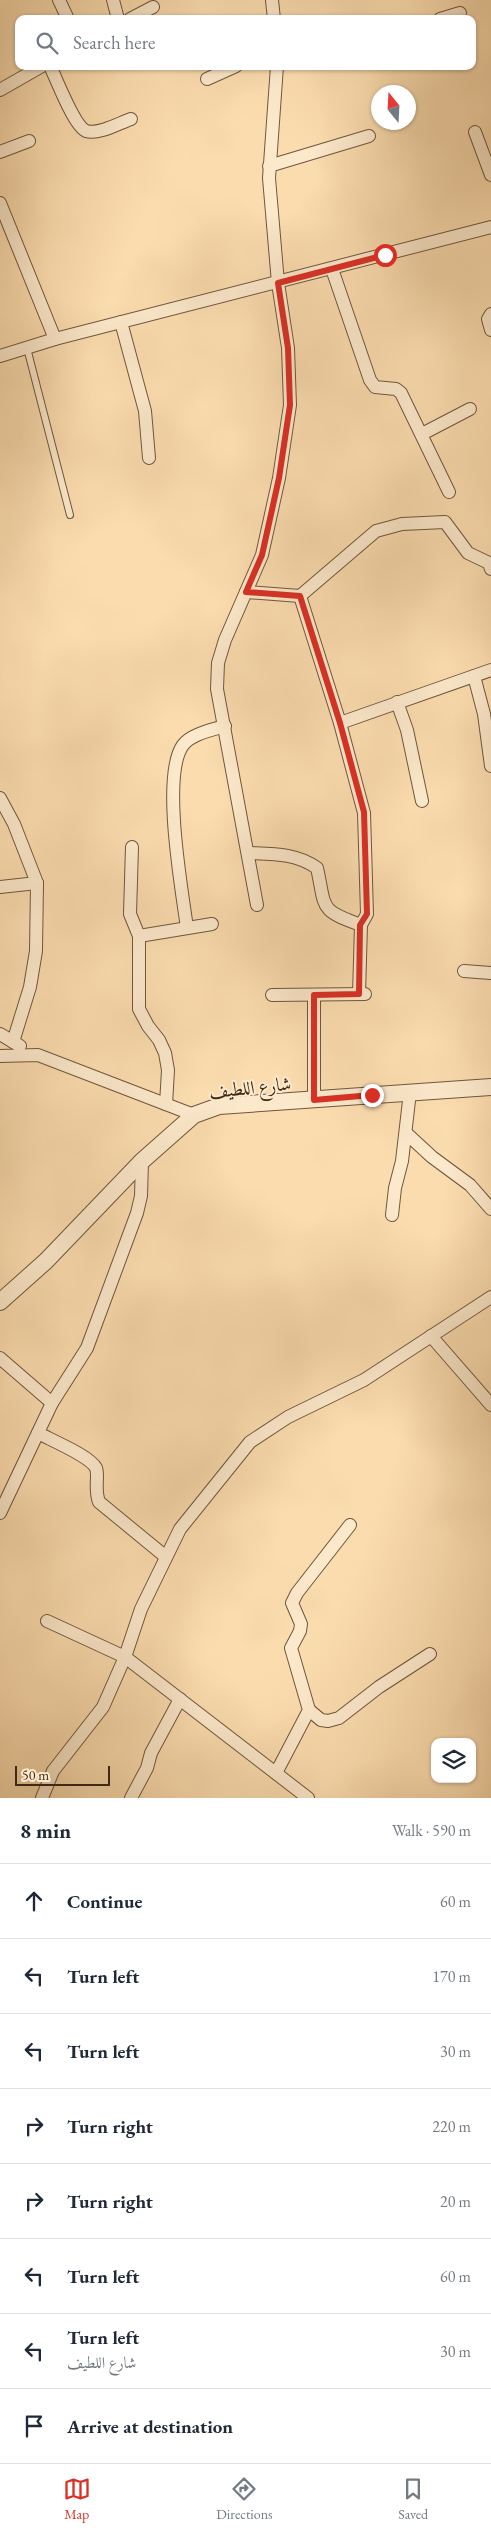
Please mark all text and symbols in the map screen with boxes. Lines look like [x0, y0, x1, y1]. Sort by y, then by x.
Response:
search box [15, 15, 476, 70]
icon: search [33, 29, 61, 57]
text: Search here [73, 30, 155, 55]
north arrow [371, 85, 416, 130]
route start [374, 244, 397, 267]
street label: شارع اللطيف [208, 1071, 293, 1107]
route end [361, 1084, 384, 1107]
map controls [431, 1738, 476, 1783]
button: layers [431, 1738, 476, 1783]
scale bar [15, 1763, 110, 1786]
text: 50 m [22, 1766, 49, 1784]
text: 8 min [20, 1817, 71, 1844]
text: Walk · 590 m [392, 1820, 471, 1841]
icon: ahead [20, 1887, 48, 1915]
text: Continue [67, 1889, 142, 1914]
text: 60 m [440, 1891, 471, 1912]
icon: left [20, 1962, 48, 1990]
text: Turn left [67, 1964, 139, 1989]
text: 170 m [432, 1966, 471, 1987]
icon: left [20, 2037, 48, 2065]
text: Turn left [67, 2039, 139, 2064]
text: 30 m [440, 2041, 471, 2062]
icon: right [20, 2112, 48, 2140]
text: Turn right [67, 2114, 153, 2139]
text: 220 m [432, 2116, 471, 2137]
icon: right [20, 2187, 48, 2215]
text: Turn right [67, 2189, 153, 2214]
text: 20 m [440, 2191, 471, 2212]
icon: left [20, 2262, 48, 2290]
text: Turn left [67, 2264, 139, 2289]
text: 60 m [440, 2266, 471, 2287]
text: Turn left [67, 2325, 139, 2350]
icon: left [20, 2337, 48, 2365]
text: 30 m [440, 2341, 471, 2362]
text: شارع اللطيف [67, 2352, 136, 2373]
icon: arrive [20, 2412, 48, 2440]
text: Arrive at destination [67, 2414, 233, 2439]
tab: Map [63, 2475, 91, 2523]
tab: Directions [216, 2475, 273, 2523]
tab: Saved [398, 2475, 428, 2523]

